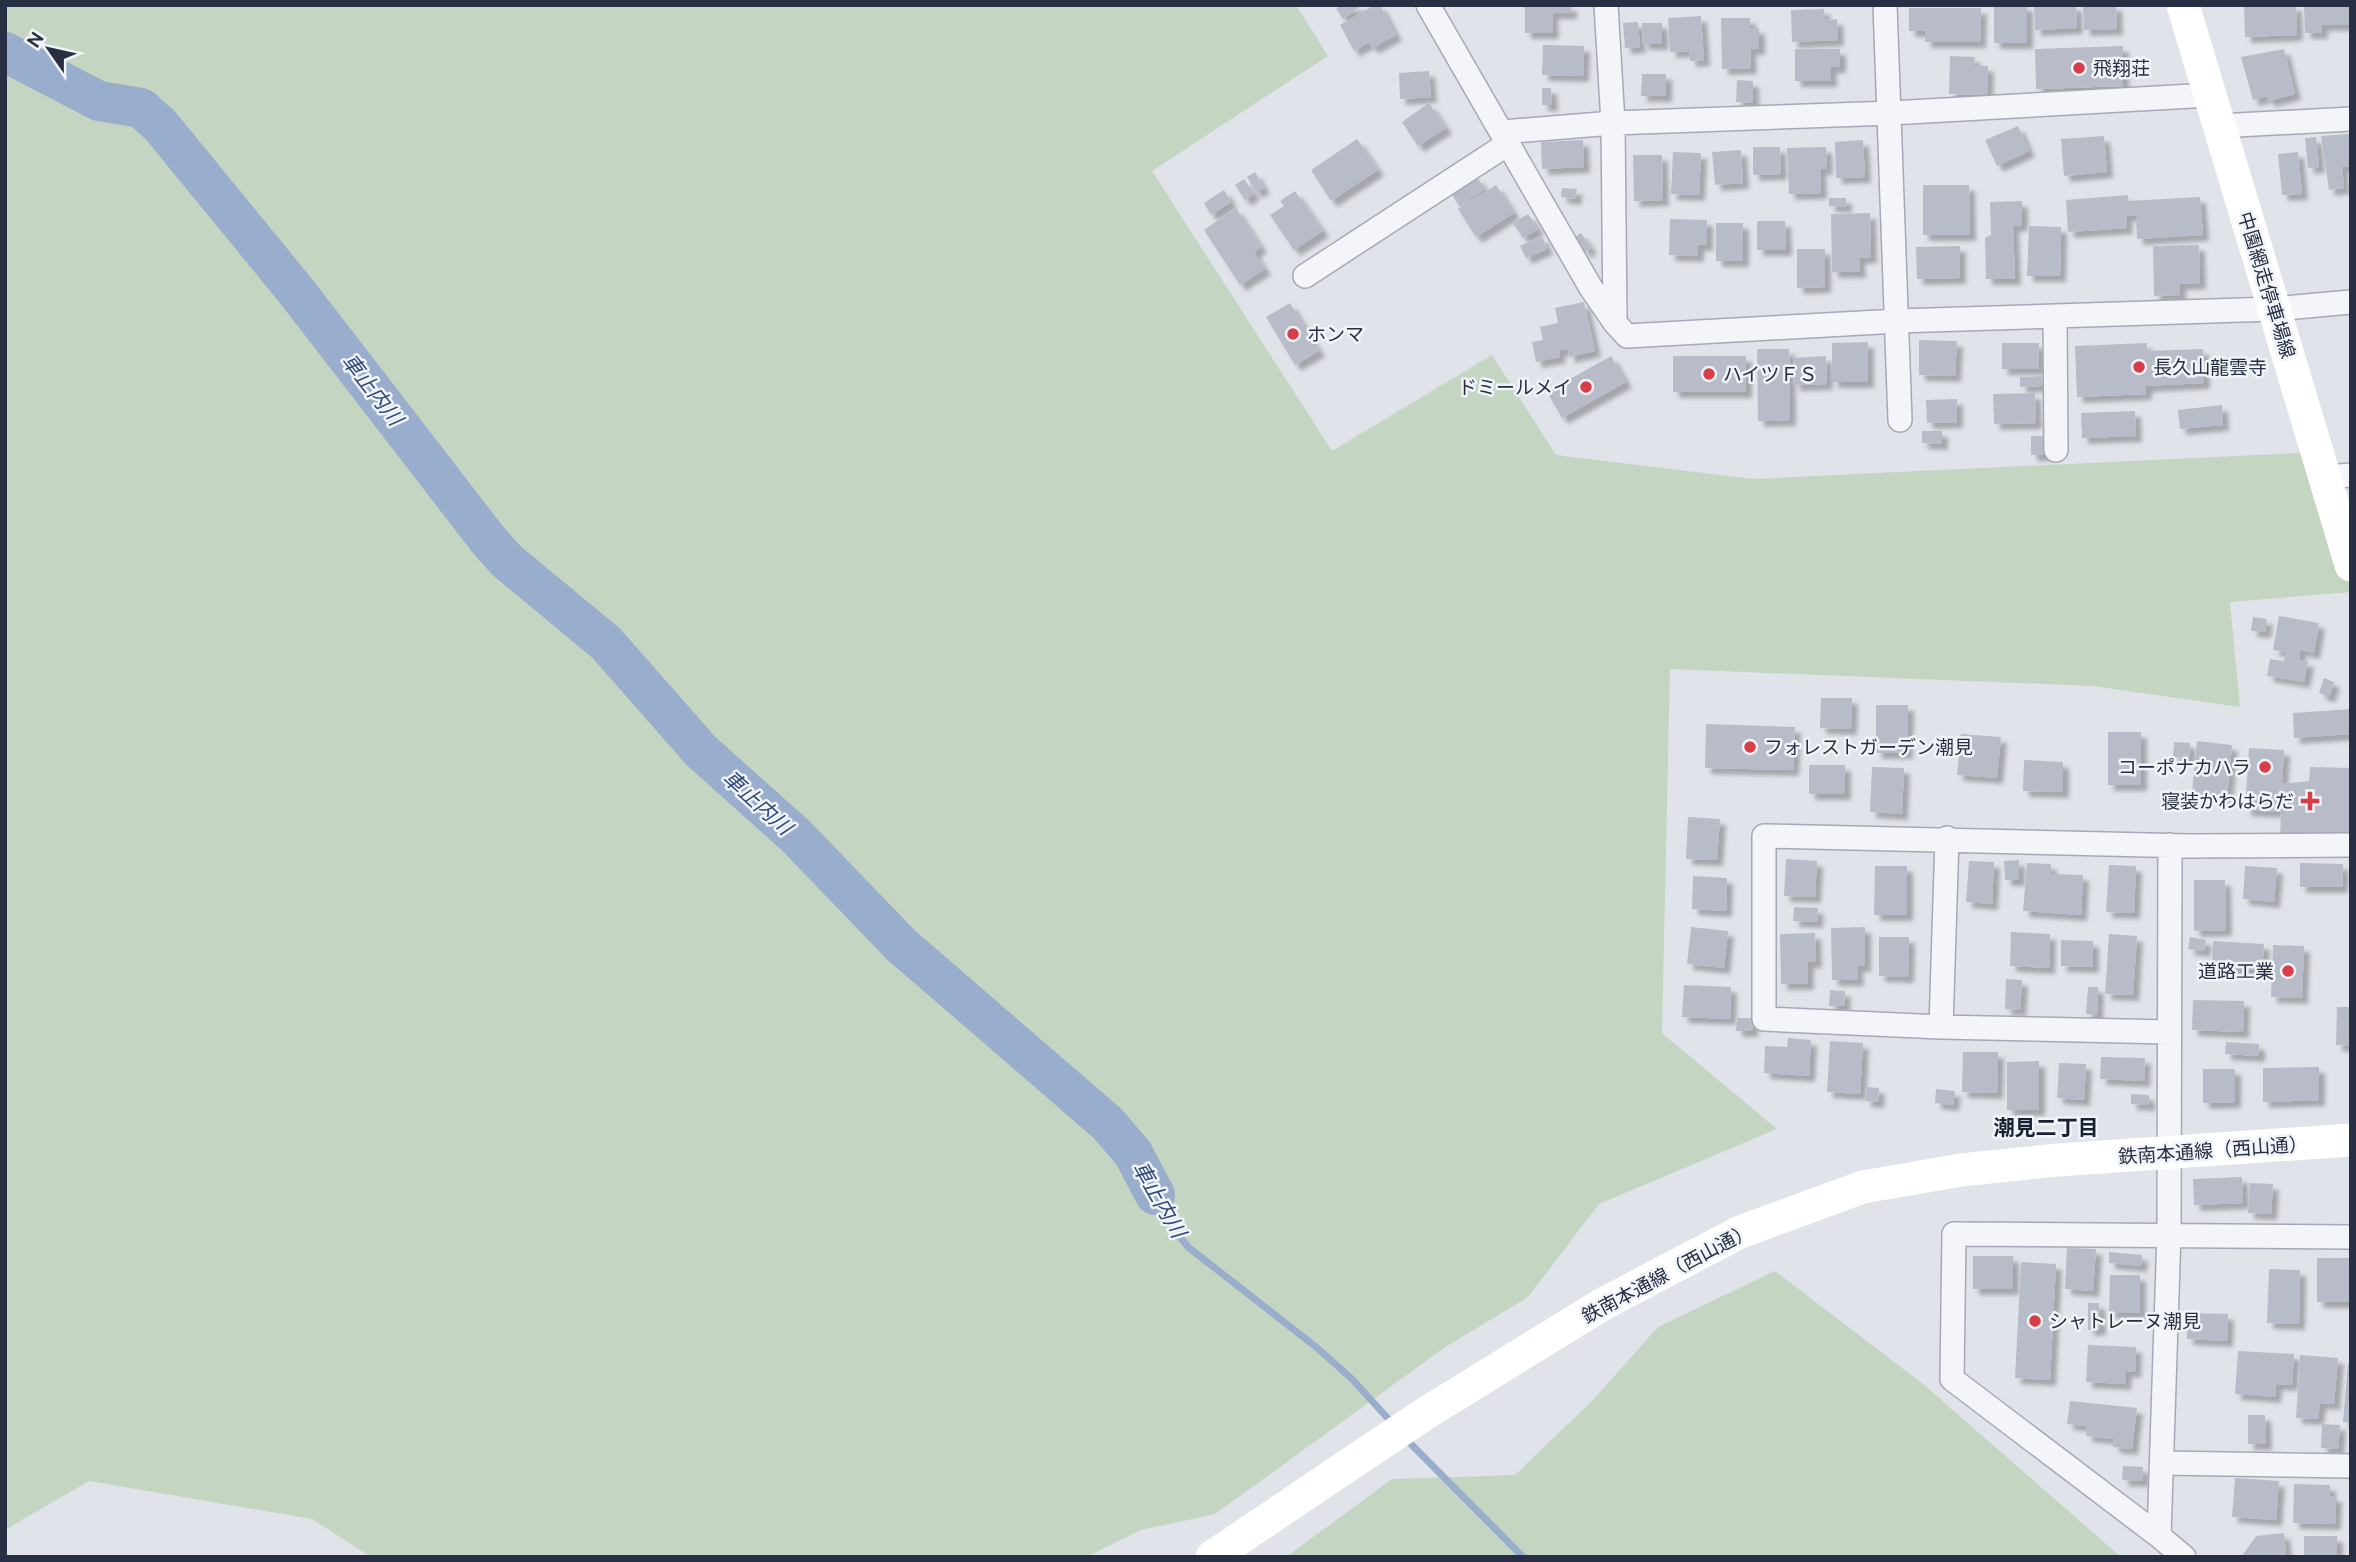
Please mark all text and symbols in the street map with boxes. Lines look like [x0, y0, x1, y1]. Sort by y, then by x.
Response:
north arrow [14, 14, 84, 84]
text: N [22, 27, 48, 52]
place label: 飛翔荘 [2093, 57, 2150, 79]
marker: 飛翔荘 [2071, 60, 2087, 76]
street label: 中園網走停車場線 [2234, 209, 2300, 361]
place label: ホンマ [1307, 323, 1364, 345]
marker: ホンマ [1285, 326, 1301, 342]
water label: 車止内川 [338, 349, 410, 431]
place label: 長久山龍雲寺 [2153, 356, 2267, 378]
marker: 長久山龍雲寺 [2131, 359, 2147, 375]
place label: ハイツＦＳ [1723, 363, 1818, 385]
marker: ハイツＦＳ [1701, 366, 1717, 382]
place label: ドミールメイ [1458, 376, 1572, 398]
marker: ドミールメイ [1578, 379, 1594, 395]
place label: フォレストガーデン潮見 [1764, 736, 1973, 758]
marker: フォレストガーデン潮見 [1742, 739, 1758, 755]
place label: コーポナカハラ [2118, 756, 2251, 778]
marker: コーポナカハラ [2257, 759, 2273, 775]
water label: 車止内川 [719, 765, 799, 840]
place label: 寝装かわはらだ [2161, 790, 2294, 812]
marker: 寝装かわはらだ [2300, 791, 2320, 811]
place label: 道路工業 [2198, 960, 2274, 982]
marker: 道路工業 [2280, 963, 2296, 979]
district label: 潮見二丁目 [1994, 1115, 2099, 1139]
street label: 鉄南本通線（西山通） [2117, 1132, 2309, 1168]
water label: 車止内川 [1129, 1157, 1192, 1243]
street label: 鉄南本通線（西山通） [1578, 1219, 1756, 1327]
place label: シャトレーヌ潮見 [2049, 1310, 2201, 1332]
marker: シャトレーヌ潮見 [2027, 1313, 2043, 1329]

